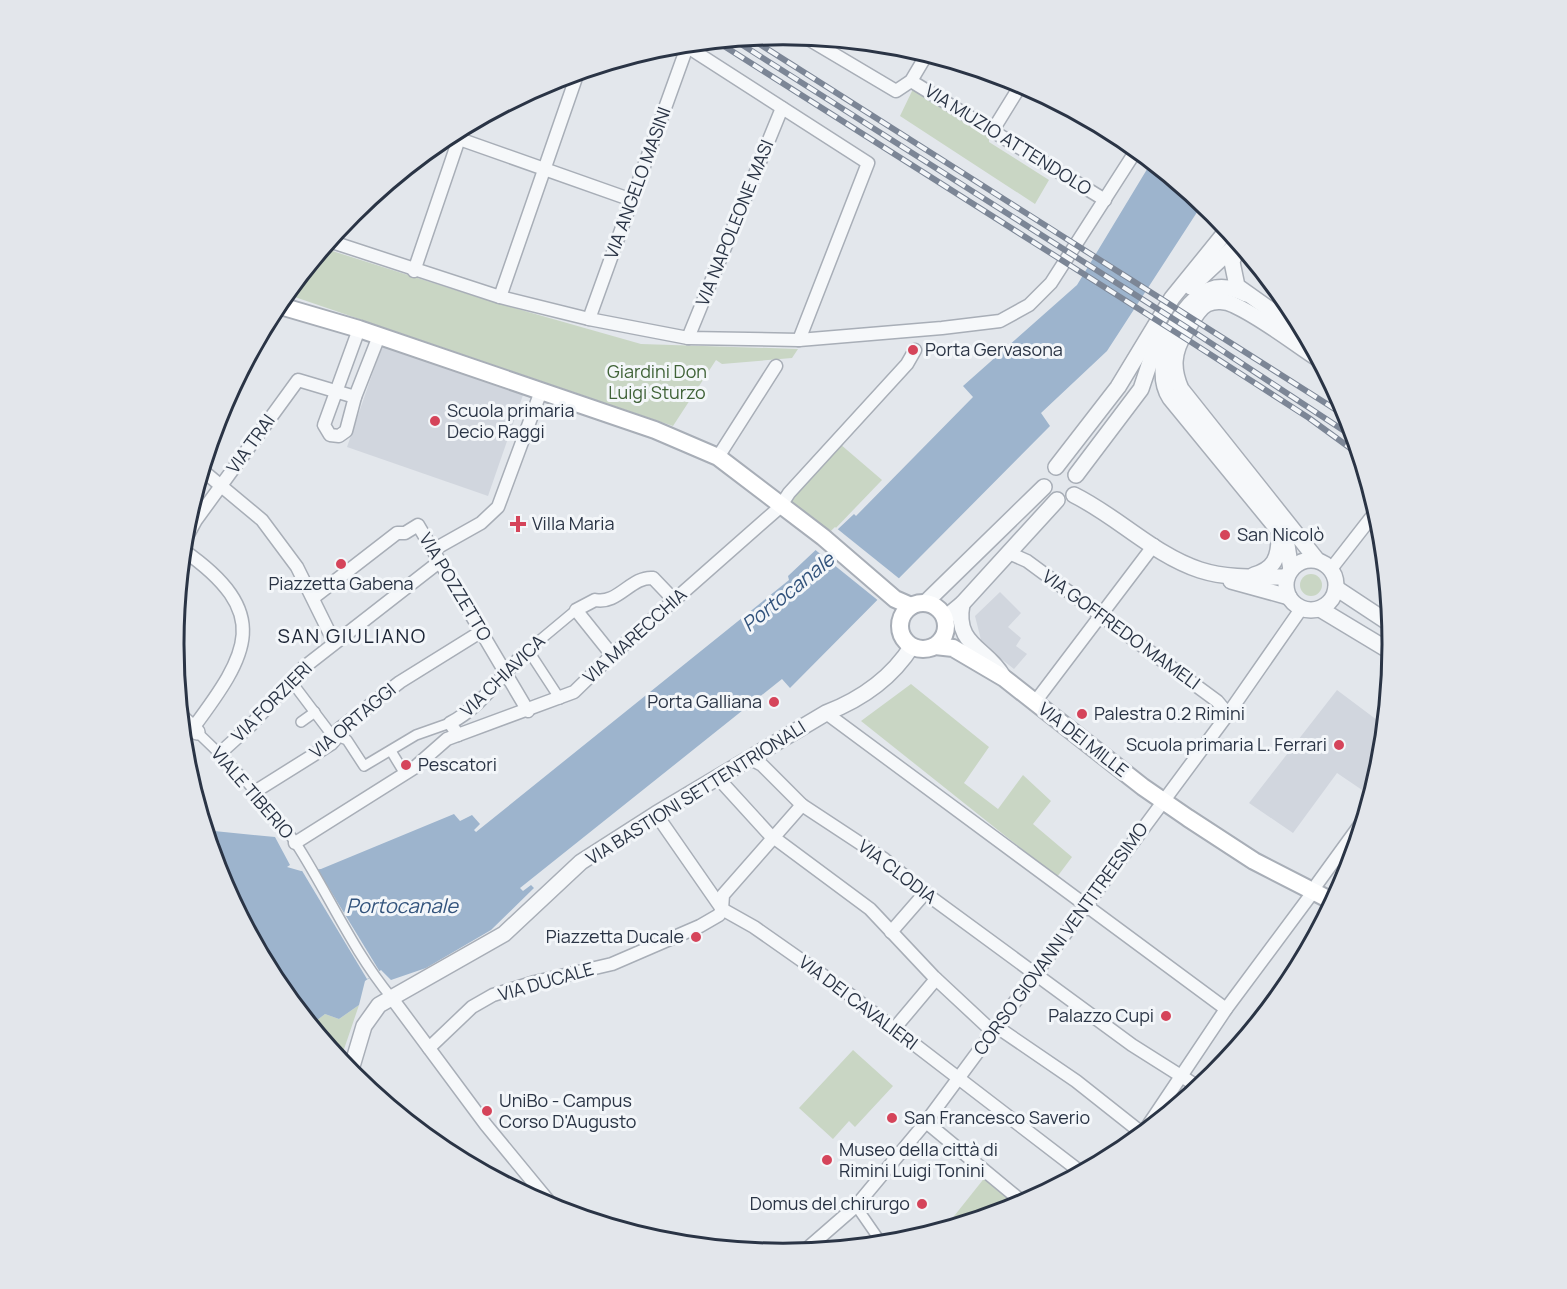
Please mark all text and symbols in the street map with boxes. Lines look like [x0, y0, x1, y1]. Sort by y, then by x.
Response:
street label: VIA MUZIO ATTENDOLO [921, 78, 1096, 200]
street label: VIA ANGELO MASINI [598, 103, 676, 262]
street label: VIA NAPOLEONE MASI [690, 136, 778, 309]
place label: Porta Gervasona [925, 337, 1063, 361]
marker: Porta Gervasona [906, 343, 920, 357]
park label: Giardini Don Luigi Sturzo [607, 359, 707, 404]
place label: Scuola primaria Decio Raggi [447, 398, 575, 443]
street label: VIA TRAI [221, 409, 280, 478]
marker: Scuola primaria Decio Raggi [428, 414, 442, 428]
place label: Villa Maria [532, 511, 615, 535]
marker: Villa Maria [509, 515, 527, 533]
place label: San Nicolò [1237, 522, 1324, 546]
street label: VIA POZZETTO [414, 528, 498, 645]
marker: San Nicolò [1218, 528, 1232, 542]
water label: Portocanale [736, 545, 841, 637]
marker: Piazzetta Gabena [334, 557, 348, 571]
street label: VIA GOFFREDO MAMELI [1038, 564, 1205, 695]
place label: Piazzetta Gabena [268, 571, 414, 595]
street label: VIA MARECCHIA [577, 582, 692, 688]
district label: SAN GIULIANO [277, 622, 427, 649]
street label: VIA CHIAVICA [455, 629, 550, 722]
street label: VIA FORZIERI [226, 656, 317, 747]
street label: VIA ORTAGGI [304, 677, 400, 763]
place label: Porta Galliana [647, 689, 762, 713]
marker: Porta Galliana [767, 695, 781, 709]
street label: VIA DEI MILLE [1034, 696, 1134, 782]
place label: Palestra 0.2 Rimini [1094, 701, 1245, 725]
marker: Palestra 0.2 Rimini [1075, 707, 1089, 721]
street label: VIA BASTIONI SETTENTRIONALI [581, 715, 810, 870]
place label: Scuola primaria L. Ferrari [1126, 732, 1327, 756]
marker: Scuola primaria L. Ferrari [1332, 738, 1346, 752]
street label: VIALE TIBERIO [206, 741, 299, 843]
place label: Pescatori [418, 752, 497, 776]
marker: Pescatori [399, 758, 413, 772]
street label: CORSO GIOVANNI VENTITREESIMO [968, 817, 1153, 1059]
street label: VIA CLODIA [853, 834, 942, 909]
water label: Portocanale [346, 892, 459, 919]
place label: Piazzetta Ducale [546, 924, 684, 948]
marker: Piazzetta Ducale [689, 930, 703, 944]
street label: VIA DEI CAVALIERI [794, 950, 923, 1055]
street label: VIA DUCALE [495, 956, 596, 1006]
place label: Palazzo Cupi [1048, 1003, 1154, 1027]
marker: Palazzo Cupi [1159, 1009, 1173, 1023]
place label: UniBo - Campus Corso D'Augusto [499, 1088, 637, 1133]
marker: UniBo - Campus Corso D'Augusto [480, 1104, 494, 1118]
place label: San Francesco Saverio [904, 1105, 1090, 1129]
marker: San Francesco Saverio [885, 1111, 899, 1125]
place label: Museo della città di Rimini Luigi Tonini [839, 1137, 998, 1182]
marker: Museo della città di Rimini Luigi Tonini [820, 1153, 834, 1167]
place label: Domus del chirurgo [750, 1191, 910, 1215]
marker: Domus del chirurgo [915, 1197, 929, 1211]

